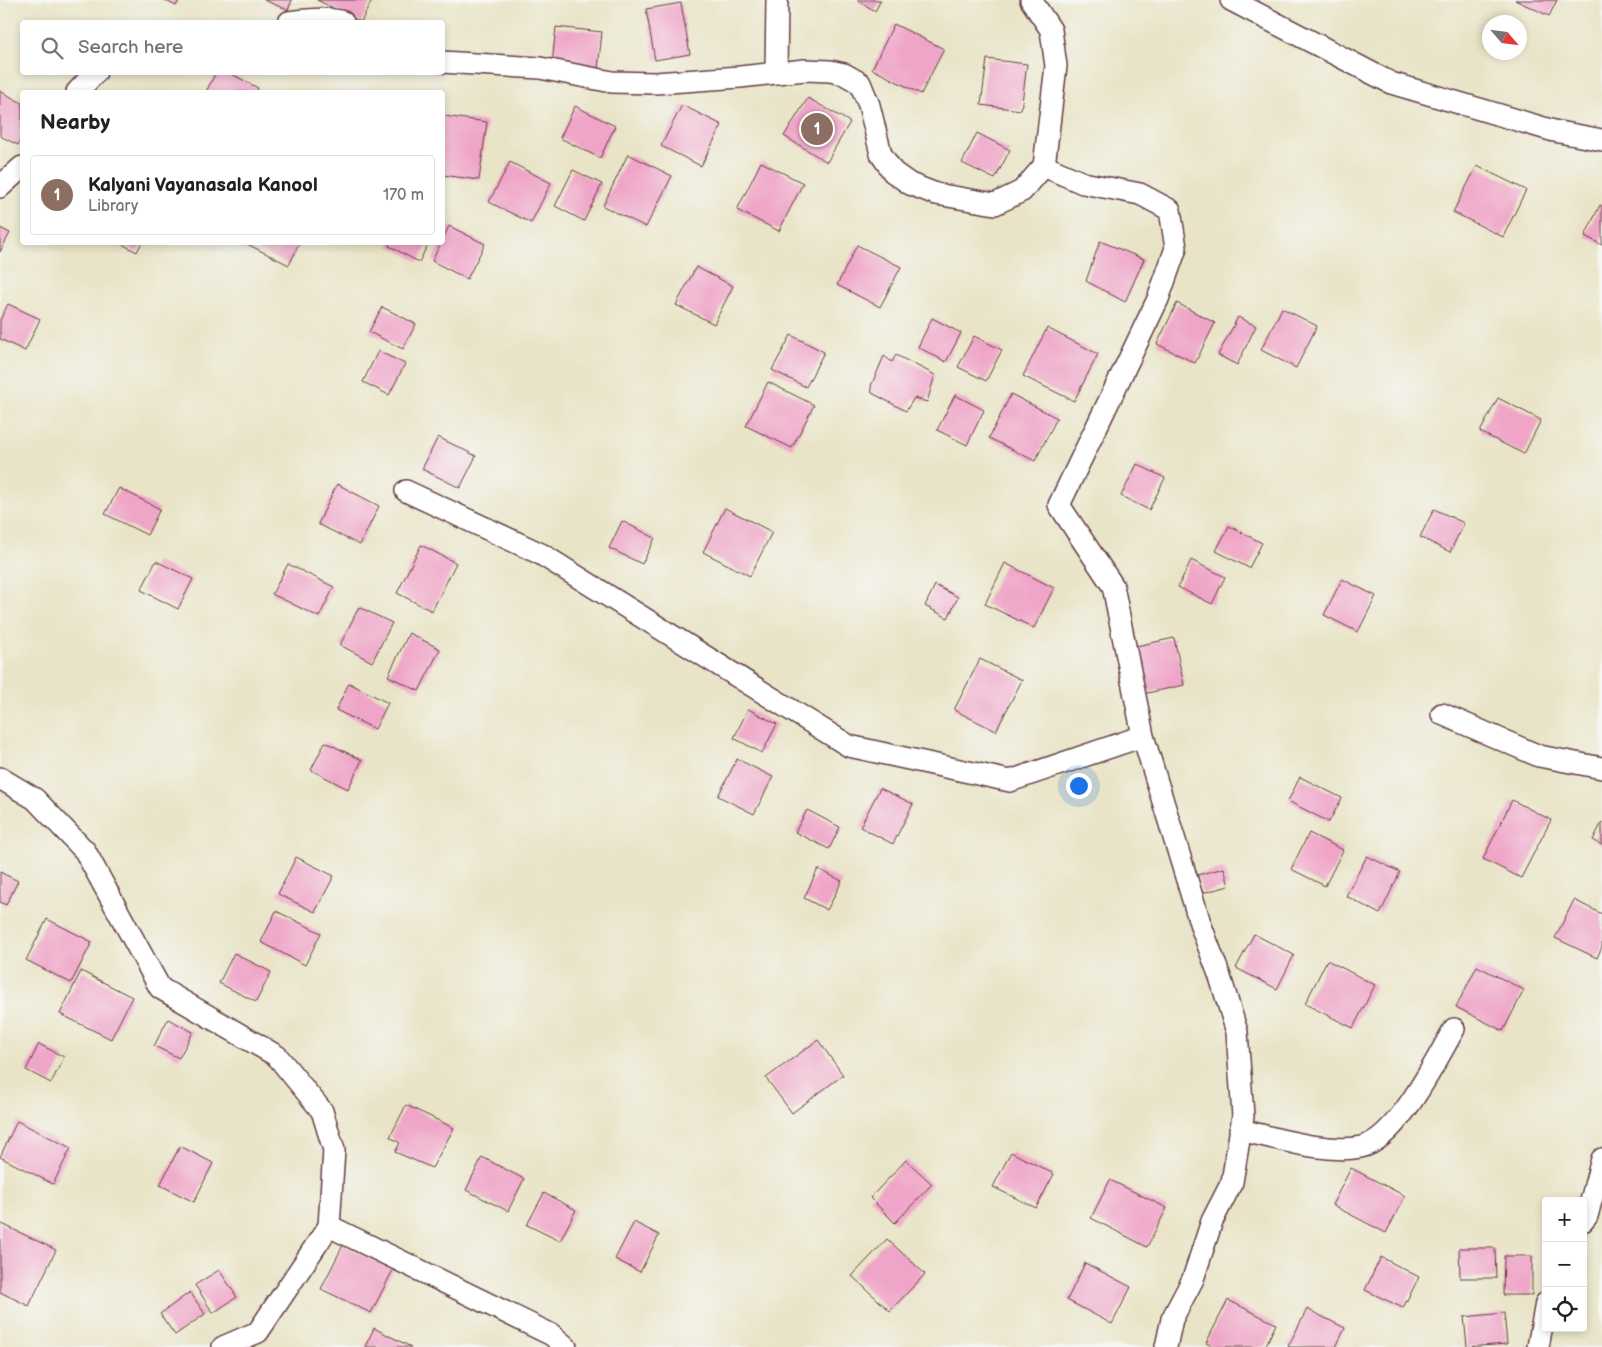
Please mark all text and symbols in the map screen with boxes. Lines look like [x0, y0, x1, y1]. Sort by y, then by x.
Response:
north arrow [1482, 15, 1527, 60]
search box [20, 20, 445, 75]
icon: search [38, 34, 66, 62]
text: Search here [78, 36, 183, 59]
text: Nearby [40, 110, 110, 135]
pin: 1 [801, 110, 833, 148]
text: Kalyani Vayanasala Kanool [88, 174, 318, 197]
text: 1 [54, 186, 60, 205]
text: 170 m [383, 186, 424, 205]
text: Library [88, 197, 138, 216]
your location [1066, 773, 1092, 799]
map controls [1542, 1197, 1587, 1332]
button: + [1542, 1197, 1587, 1242]
button: − [1542, 1242, 1587, 1287]
button: locate [1542, 1287, 1587, 1332]

